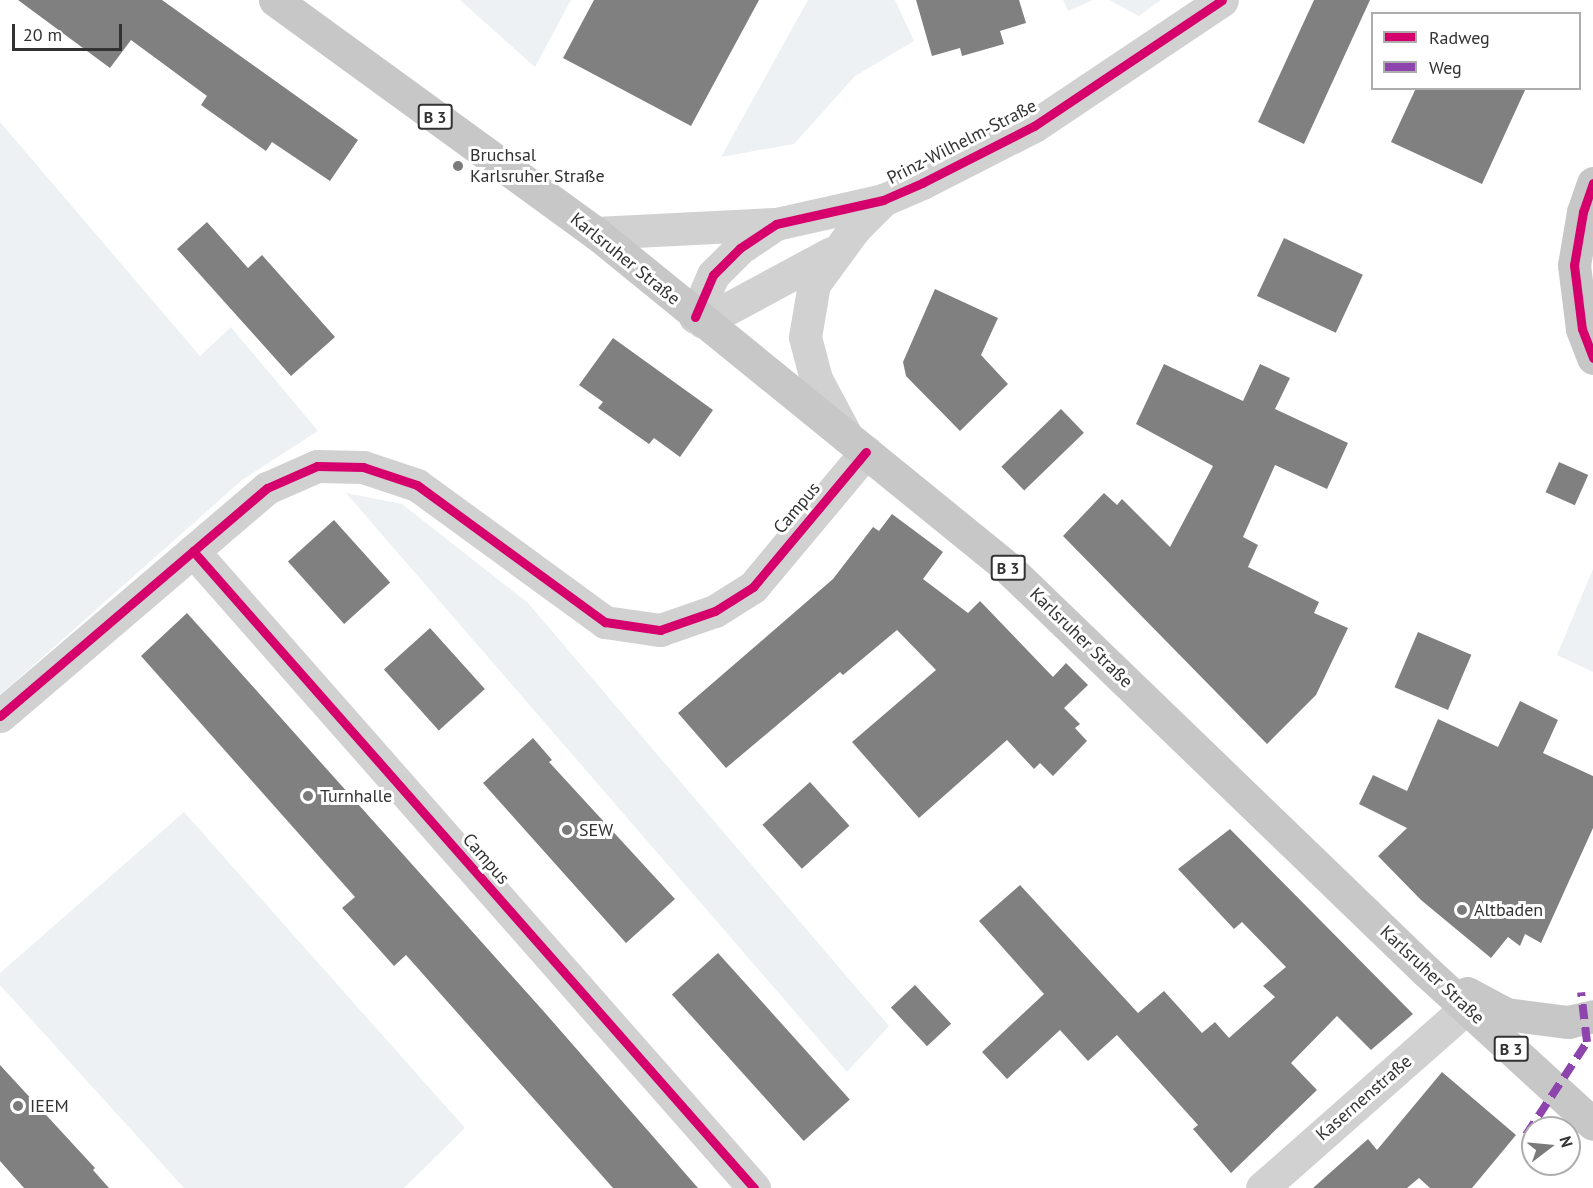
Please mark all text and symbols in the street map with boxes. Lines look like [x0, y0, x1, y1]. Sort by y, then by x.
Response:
scale bar [15, 12, 124, 50]
legend [1371, 12, 1581, 90]
text: 20 m [23, 23, 62, 46]
text: Radweg [1429, 26, 1490, 49]
text: Weg [1429, 56, 1462, 79]
street label: Prinz-Wilhelm-Straße [884, 95, 1040, 189]
road number: B 3 [417, 104, 453, 130]
place label: Bruchsal Karlsruher Straße [470, 145, 605, 188]
marker: Bruchsal Karlsruher Straße [451, 159, 465, 173]
street label: Karlsruher Straße [566, 208, 684, 310]
street label: Campus [769, 478, 825, 538]
road number: B 3 [990, 555, 1026, 581]
street label: Karlsruher Straße [1025, 583, 1137, 693]
place label: Turnhalle [320, 785, 392, 807]
marker: Turnhalle [301, 789, 315, 803]
place label: SEW [579, 819, 613, 841]
marker: SEW [560, 823, 574, 837]
street label: Campus [458, 829, 514, 889]
place label: Altbaden [1474, 899, 1543, 921]
marker: Altbaden [1455, 903, 1469, 917]
street label: Karlsruher Straße [1375, 921, 1489, 1029]
road number: B 3 [1493, 1036, 1529, 1062]
street label: Kasernenstraße [1312, 1051, 1416, 1145]
place label: IEEM [30, 1095, 69, 1117]
marker: IEEM [11, 1099, 25, 1113]
north arrow [1521, 1116, 1581, 1176]
text: N [1555, 1134, 1577, 1149]

